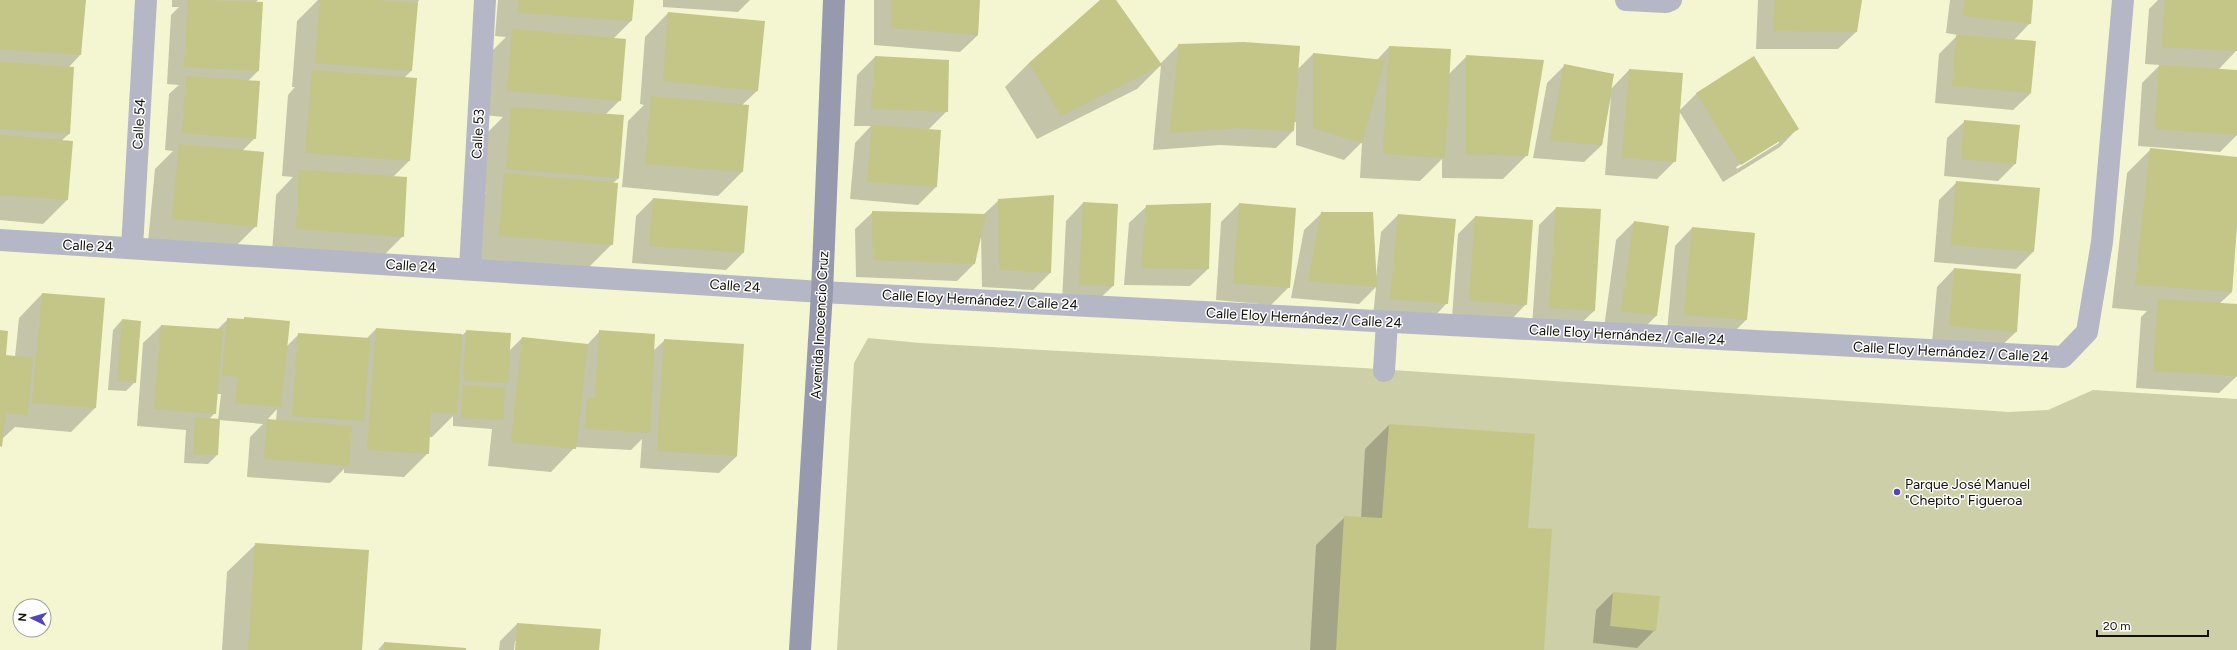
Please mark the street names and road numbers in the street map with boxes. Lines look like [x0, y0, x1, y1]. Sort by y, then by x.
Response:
street label: Calle 54 [129, 98, 149, 150]
street label: Calle 53 [468, 109, 488, 159]
street label: Calle 24 [62, 236, 114, 256]
street label: Avenida Inocencio Cruz [808, 250, 832, 400]
street label: Calle 24 [385, 256, 437, 276]
street label: Calle 24 [709, 276, 761, 296]
street label: Calle Eloy Hernández / Calle 24 [882, 286, 1079, 314]
street label: Calle Eloy Hernández / Calle 24 [1206, 304, 1403, 332]
street label: Calle Eloy Hernández / Calle 24 [1529, 321, 1726, 349]
street label: Calle Eloy Hernández / Calle 24 [1853, 338, 2050, 366]

